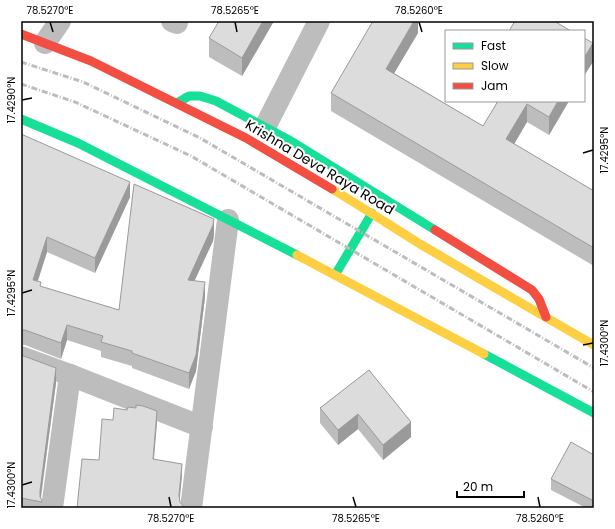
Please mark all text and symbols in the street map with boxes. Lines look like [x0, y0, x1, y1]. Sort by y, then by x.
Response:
text: 78.5270°E [27, 3, 73, 18]
text: 78.5265°E [211, 3, 259, 18]
text: 78.5260°E [395, 3, 443, 18]
legend [445, 30, 585, 102]
text: Fast [481, 37, 506, 54]
text: Slow [481, 57, 509, 74]
text: 17.4290°N [4, 77, 19, 123]
text: Jam [481, 77, 508, 94]
street label: Krishna Deva Raya Road [242, 115, 398, 219]
text: 17.4295°N [597, 127, 612, 173]
text: 17.4295°N [4, 270, 19, 316]
text: 17.4300°N [597, 320, 612, 366]
text: 17.4300°N [4, 462, 19, 508]
scale bar [457, 473, 524, 499]
text: 20 m [463, 478, 493, 495]
text: 78.5270°E [148, 511, 194, 526]
text: 78.5265°E [332, 511, 380, 526]
text: 78.5260°E [516, 511, 564, 526]

